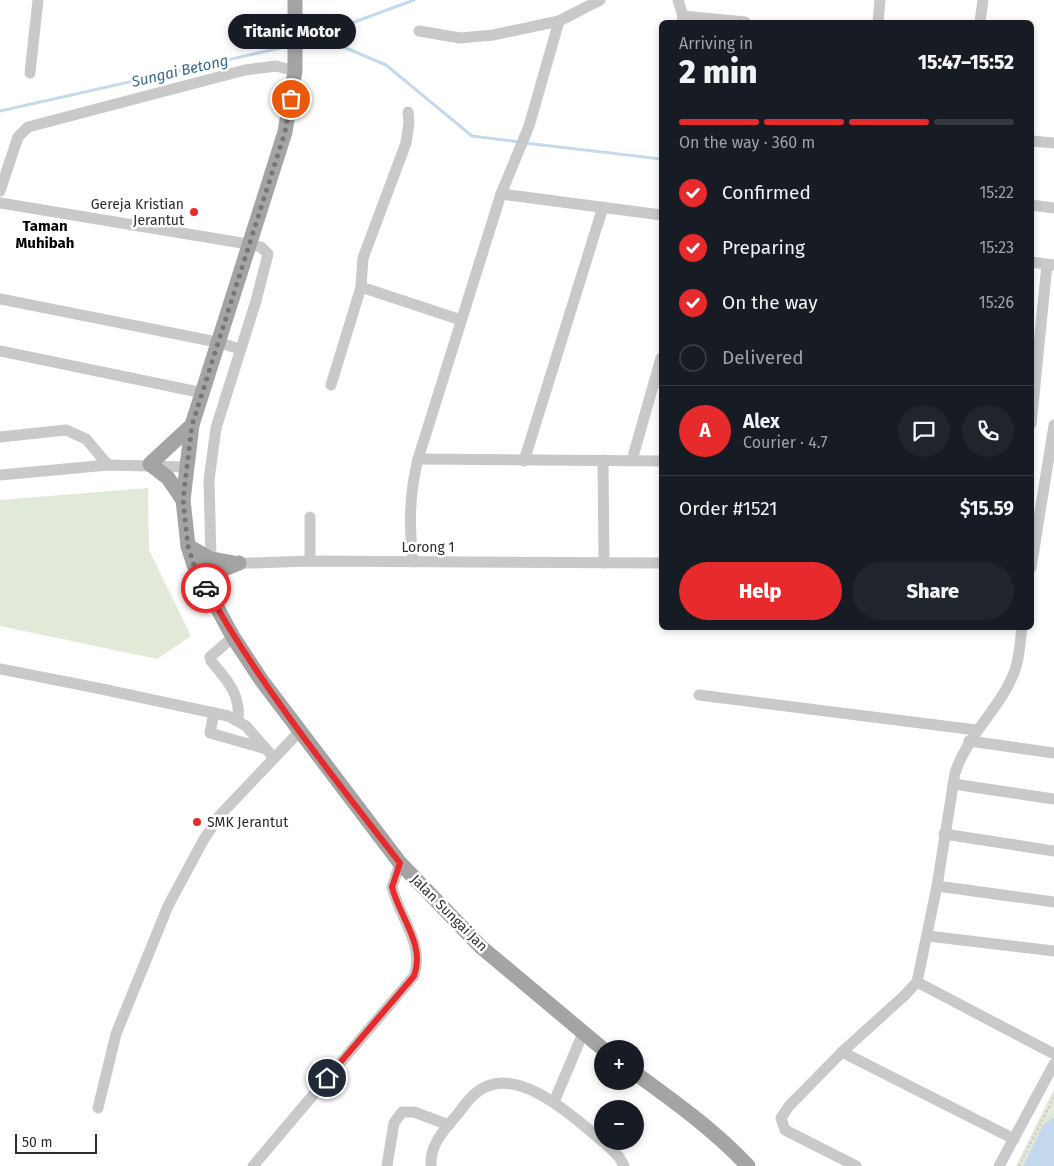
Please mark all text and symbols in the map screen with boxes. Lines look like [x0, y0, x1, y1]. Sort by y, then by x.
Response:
callout: Titanic Motor [227, 14, 355, 49]
text: Titanic Motor [244, 22, 340, 41]
text: Arriving in [679, 34, 753, 53]
water label: Sungai Betong [129, 51, 230, 91]
text: 15:47–15:52 [918, 51, 1014, 74]
text: 2 min [679, 53, 757, 91]
pin [270, 78, 312, 120]
icon: bag [277, 85, 305, 113]
text: On the way · 360 m [679, 133, 815, 152]
icon: check [679, 179, 707, 207]
text: Confirmed [722, 181, 811, 204]
text: 15:22 [979, 183, 1014, 202]
place label: Gereja Kristian Jerantut [91, 196, 185, 229]
marker: Gereja Kristian Jerantut [188, 206, 200, 218]
district label: Taman Muhibah [16, 217, 74, 252]
icon: check [679, 234, 707, 262]
text: Preparing [722, 236, 805, 259]
text: 15:23 [979, 238, 1014, 257]
icon: check [679, 289, 707, 317]
text: On the way [722, 291, 818, 314]
text: 15:26 [979, 293, 1014, 312]
text: Delivered [722, 346, 804, 369]
button: chat [898, 405, 950, 457]
button: phone [962, 405, 1014, 457]
text: Alex [743, 410, 780, 433]
text: A [699, 419, 711, 442]
text: Courier · 4.7 [743, 433, 828, 452]
text: Order #1521 [679, 497, 778, 520]
text: $15.59 [960, 497, 1014, 520]
street label: Lorong 1 [401, 539, 455, 556]
button: Help [679, 562, 842, 620]
button: Share [852, 562, 1014, 620]
courier [181, 563, 231, 613]
icon: car [192, 574, 220, 602]
place label: SMK Jerantut [207, 814, 289, 831]
marker: SMK Jerantut [191, 816, 203, 828]
street label: Jalan Sungai Jan [407, 871, 491, 955]
map controls [594, 1040, 644, 1150]
button: + [594, 1040, 644, 1090]
pin [306, 1057, 348, 1099]
icon: home [313, 1064, 341, 1092]
button: − [594, 1100, 644, 1150]
scale bar [15, 1131, 98, 1154]
text: 50 m [22, 1134, 53, 1151]

